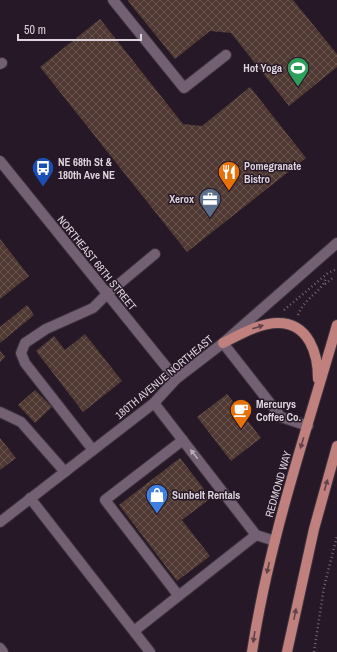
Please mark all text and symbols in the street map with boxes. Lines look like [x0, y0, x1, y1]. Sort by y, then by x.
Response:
scale bar [18, 16, 141, 42]
text: 50 m [24, 22, 46, 38]
sports icon: Hot Yoga [285, 55, 311, 88]
place label: Hot Yoga [243, 61, 282, 75]
bus stop icon: NE 68th St & 180th Ave NE [30, 155, 56, 188]
place label: NE 68th St & 180th Ave NE [58, 155, 115, 182]
restaurant icon: Pomegranate Bistro [216, 159, 242, 192]
place label: Pomegranate Bistro [244, 159, 301, 186]
office icon: Xerox [197, 186, 223, 219]
place label: Xerox [169, 192, 194, 206]
street label: NORTHEAST 68TH STREET [54, 213, 140, 314]
one-way arrow [253, 324, 265, 330]
street label: 180TH AVENUE NORTHEAST [112, 332, 216, 422]
cafe icon: Mercurys Coffee Co. [228, 397, 254, 430]
place label: Mercurys Coffee Co. [256, 397, 302, 424]
one-way arrow [299, 437, 305, 449]
one-way arrow [190, 449, 198, 460]
street label: REDMOND WAY [262, 449, 294, 519]
one-way arrow [323, 479, 329, 491]
shop icon: Sunbelt Rentals [144, 482, 170, 515]
place label: Sunbelt Rentals [172, 488, 240, 502]
one-way arrow [265, 562, 271, 575]
one-way arrow [292, 608, 298, 620]
one-way arrow [251, 631, 257, 643]

